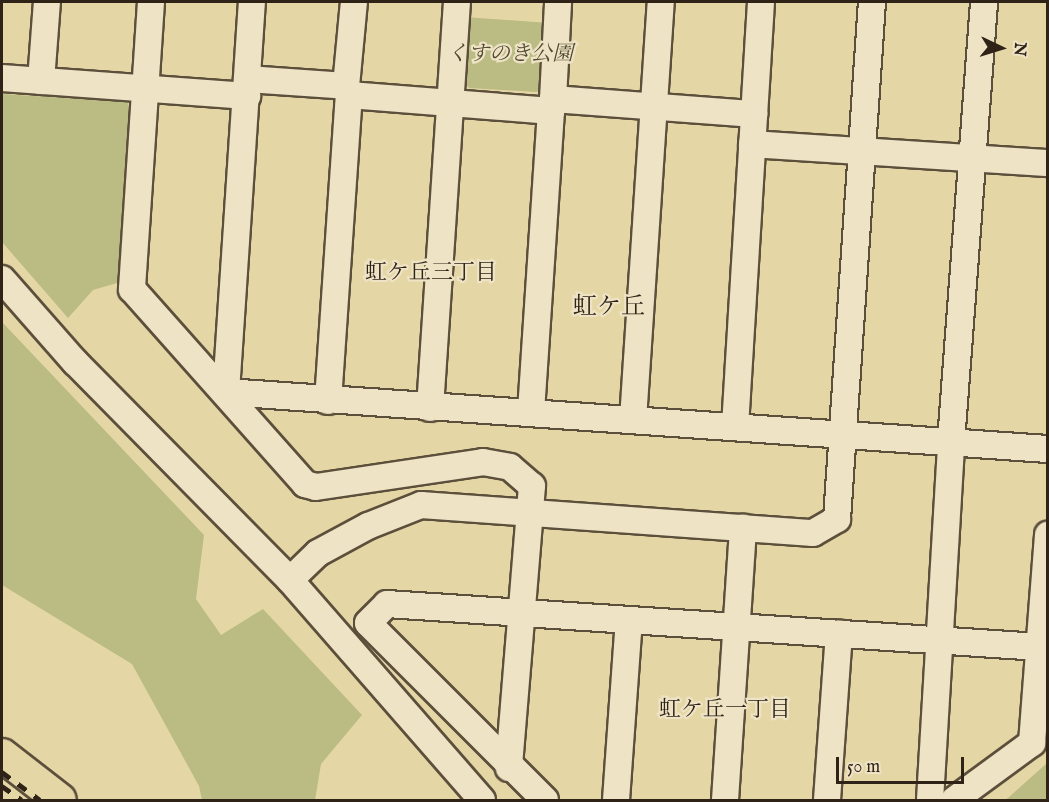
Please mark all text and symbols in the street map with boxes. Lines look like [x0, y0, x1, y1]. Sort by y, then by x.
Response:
north arrow [971, 18, 1031, 78]
park label: くすのき公園 [447, 42, 573, 68]
text: N [1008, 42, 1029, 57]
district label: 虹ケ丘三丁目 [365, 261, 497, 287]
district label: 虹ケ丘 [573, 294, 645, 322]
district label: 虹ケ丘一丁目 [659, 698, 791, 724]
scale bar [839, 745, 966, 783]
text: 50 m [847, 756, 880, 779]

